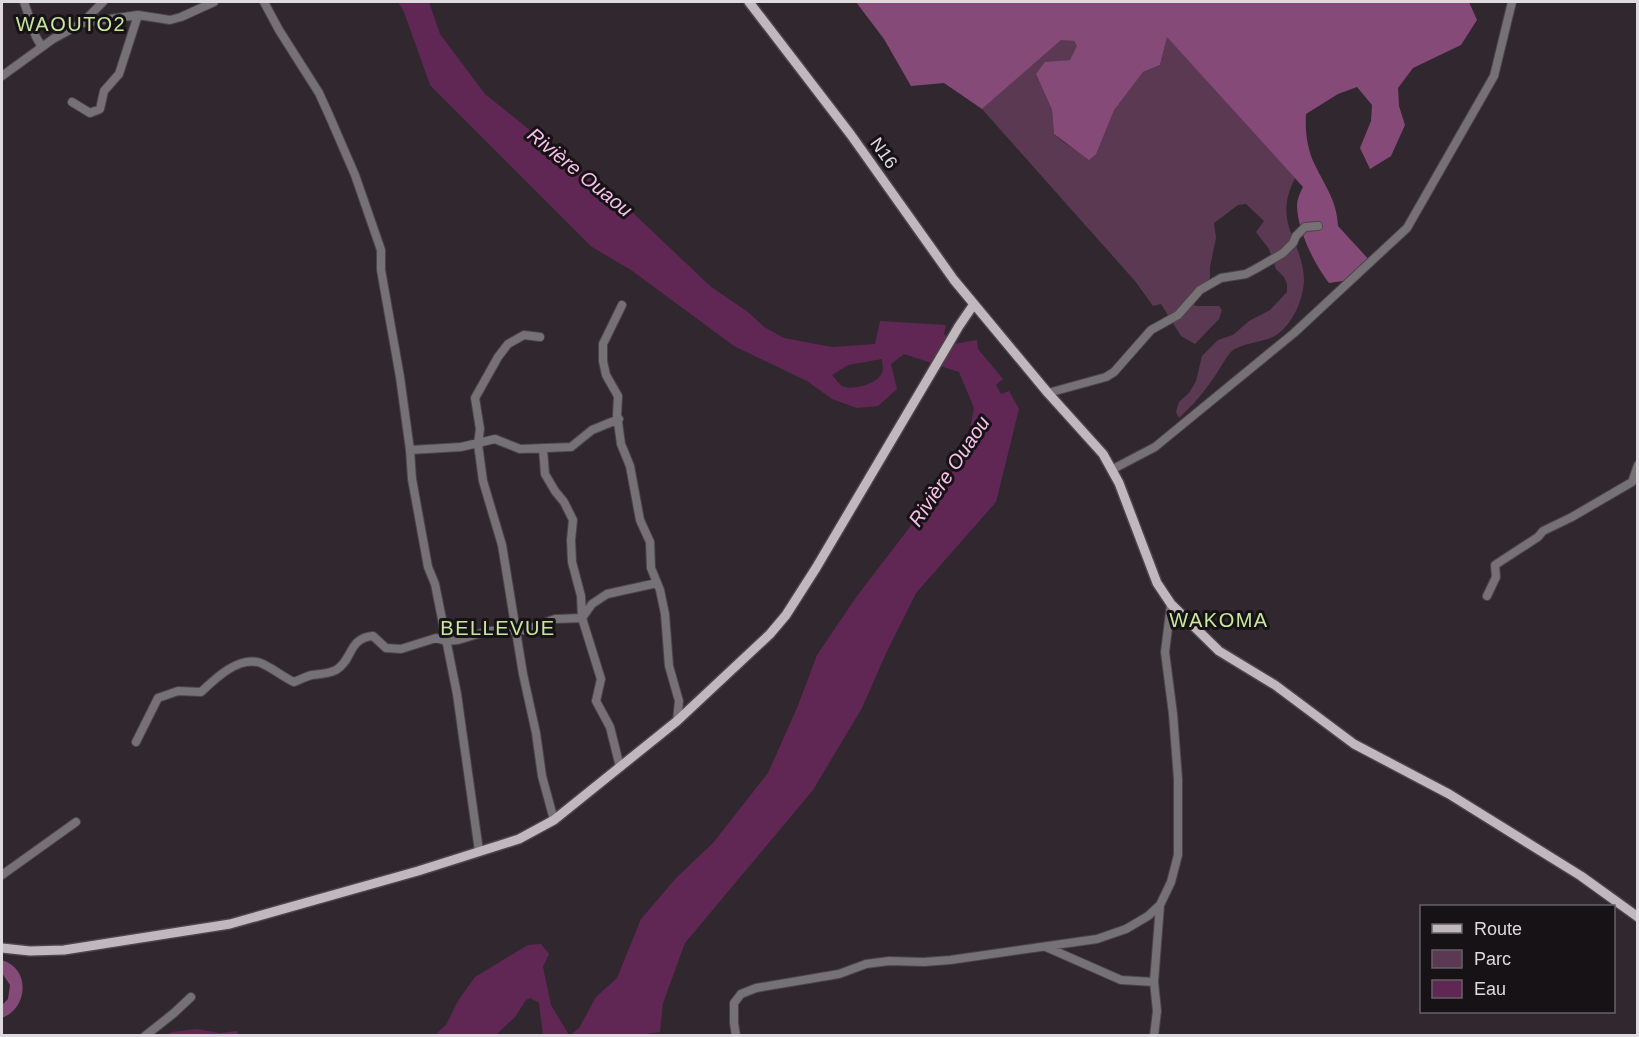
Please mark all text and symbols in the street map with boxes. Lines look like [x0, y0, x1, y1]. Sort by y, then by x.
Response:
district label: WAOUTO2 [16, 13, 126, 35]
water label: Rivière Ouaou [523, 123, 637, 221]
street label: N16 [866, 134, 902, 172]
water label: Rivière Ouaou [904, 412, 994, 530]
district label: WAKOMA [1169, 609, 1269, 631]
district label: BELLEVUE [440, 617, 556, 639]
legend [1420, 905, 1615, 1013]
text: Route [1474, 919, 1522, 939]
text: Parc [1474, 949, 1511, 969]
text: Eau [1474, 979, 1506, 999]

